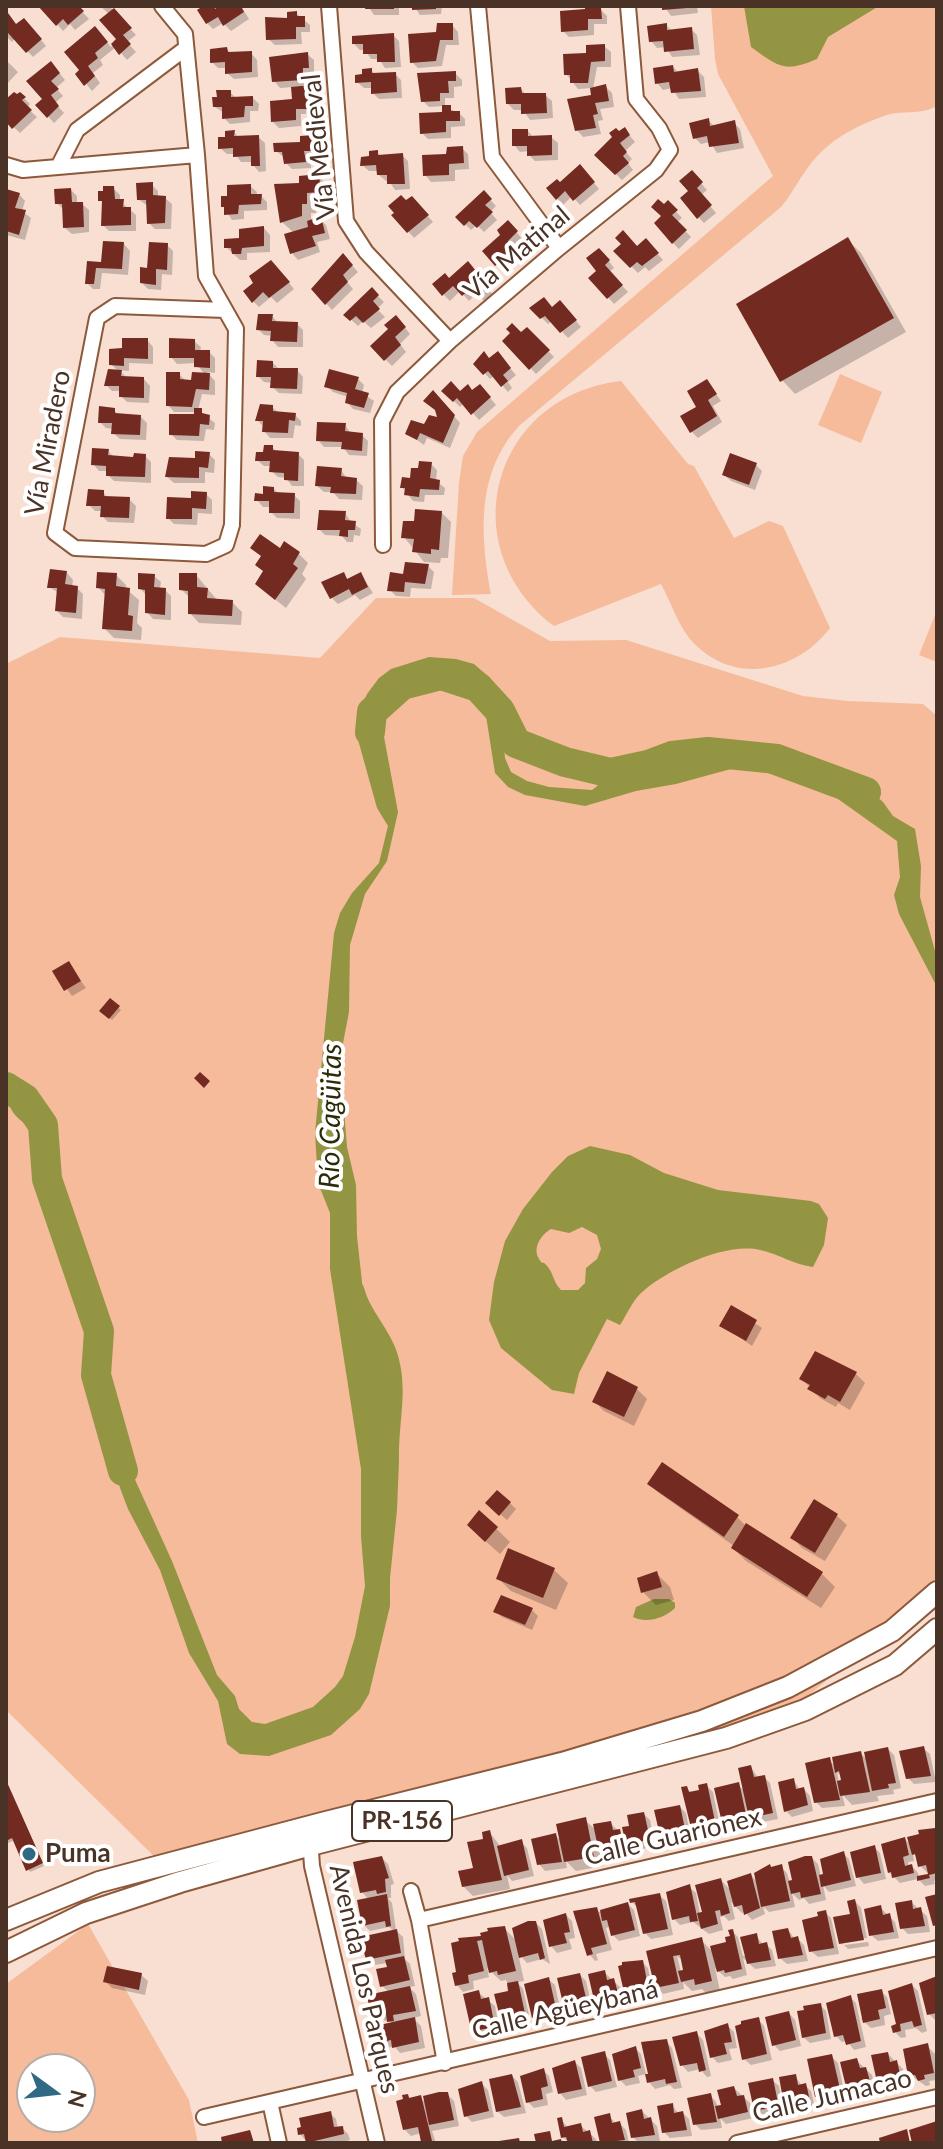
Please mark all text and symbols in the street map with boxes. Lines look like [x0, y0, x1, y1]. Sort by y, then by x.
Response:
street label: Vía Medieval [296, 72, 342, 222]
street label: Vía Matinal [458, 200, 576, 306]
street label: Vía Miradero [19, 368, 77, 518]
water label: Río Cagüitas [313, 1043, 349, 1189]
road number: PR-156 [352, 1801, 452, 1841]
street label: Calle Guarionex [582, 1801, 764, 1873]
place label: Puma [45, 1838, 111, 1870]
marker: Puma [20, 1845, 38, 1863]
street label: Avenida Los Parques [322, 1861, 406, 2097]
street label: Calle Agüeybaná [469, 1973, 661, 2047]
north arrow [16, 2053, 96, 2133]
street label: Calle Jumacao [749, 2063, 915, 2129]
text: N [63, 2087, 93, 2110]

